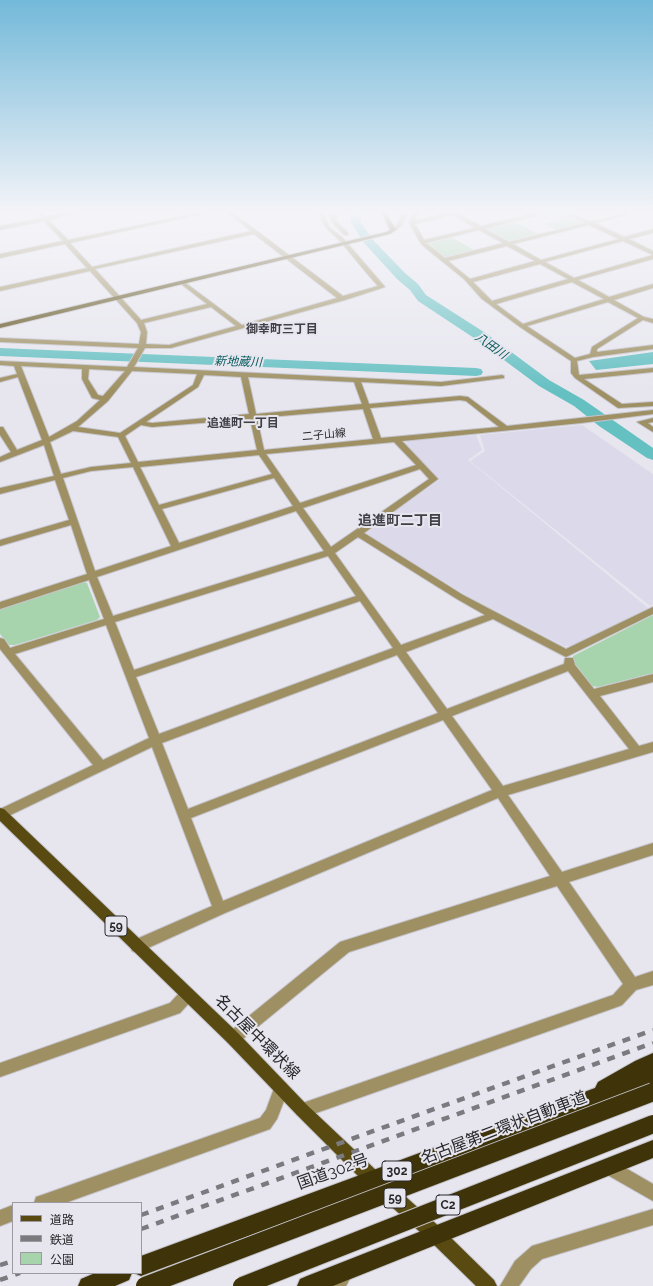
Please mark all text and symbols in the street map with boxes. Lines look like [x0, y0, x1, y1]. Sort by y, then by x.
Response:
district label: 御幸町三丁目 [246, 322, 318, 336]
water label: 八田川 [472, 330, 510, 362]
water label: 新地蔵川 [214, 354, 262, 370]
district label: 追進町一丁目 [207, 416, 279, 430]
street label: 二子山線 [302, 427, 346, 443]
district label: 追進町二丁目 [358, 513, 442, 529]
road number: 59 [105, 916, 127, 936]
street label: 名古屋中環状線 [211, 991, 303, 1083]
street label: 名古屋第二環状自動車道 [418, 1088, 590, 1168]
street label: 国道302号 [295, 1150, 371, 1194]
road number: 302 [382, 1161, 412, 1181]
road number: 59 [384, 1188, 406, 1208]
road number: C2 [436, 1195, 460, 1215]
legend [12, 1202, 142, 1274]
text: 道路 [50, 1213, 74, 1227]
text: 鉄道 [50, 1233, 74, 1247]
text: 公園 [50, 1253, 74, 1267]

